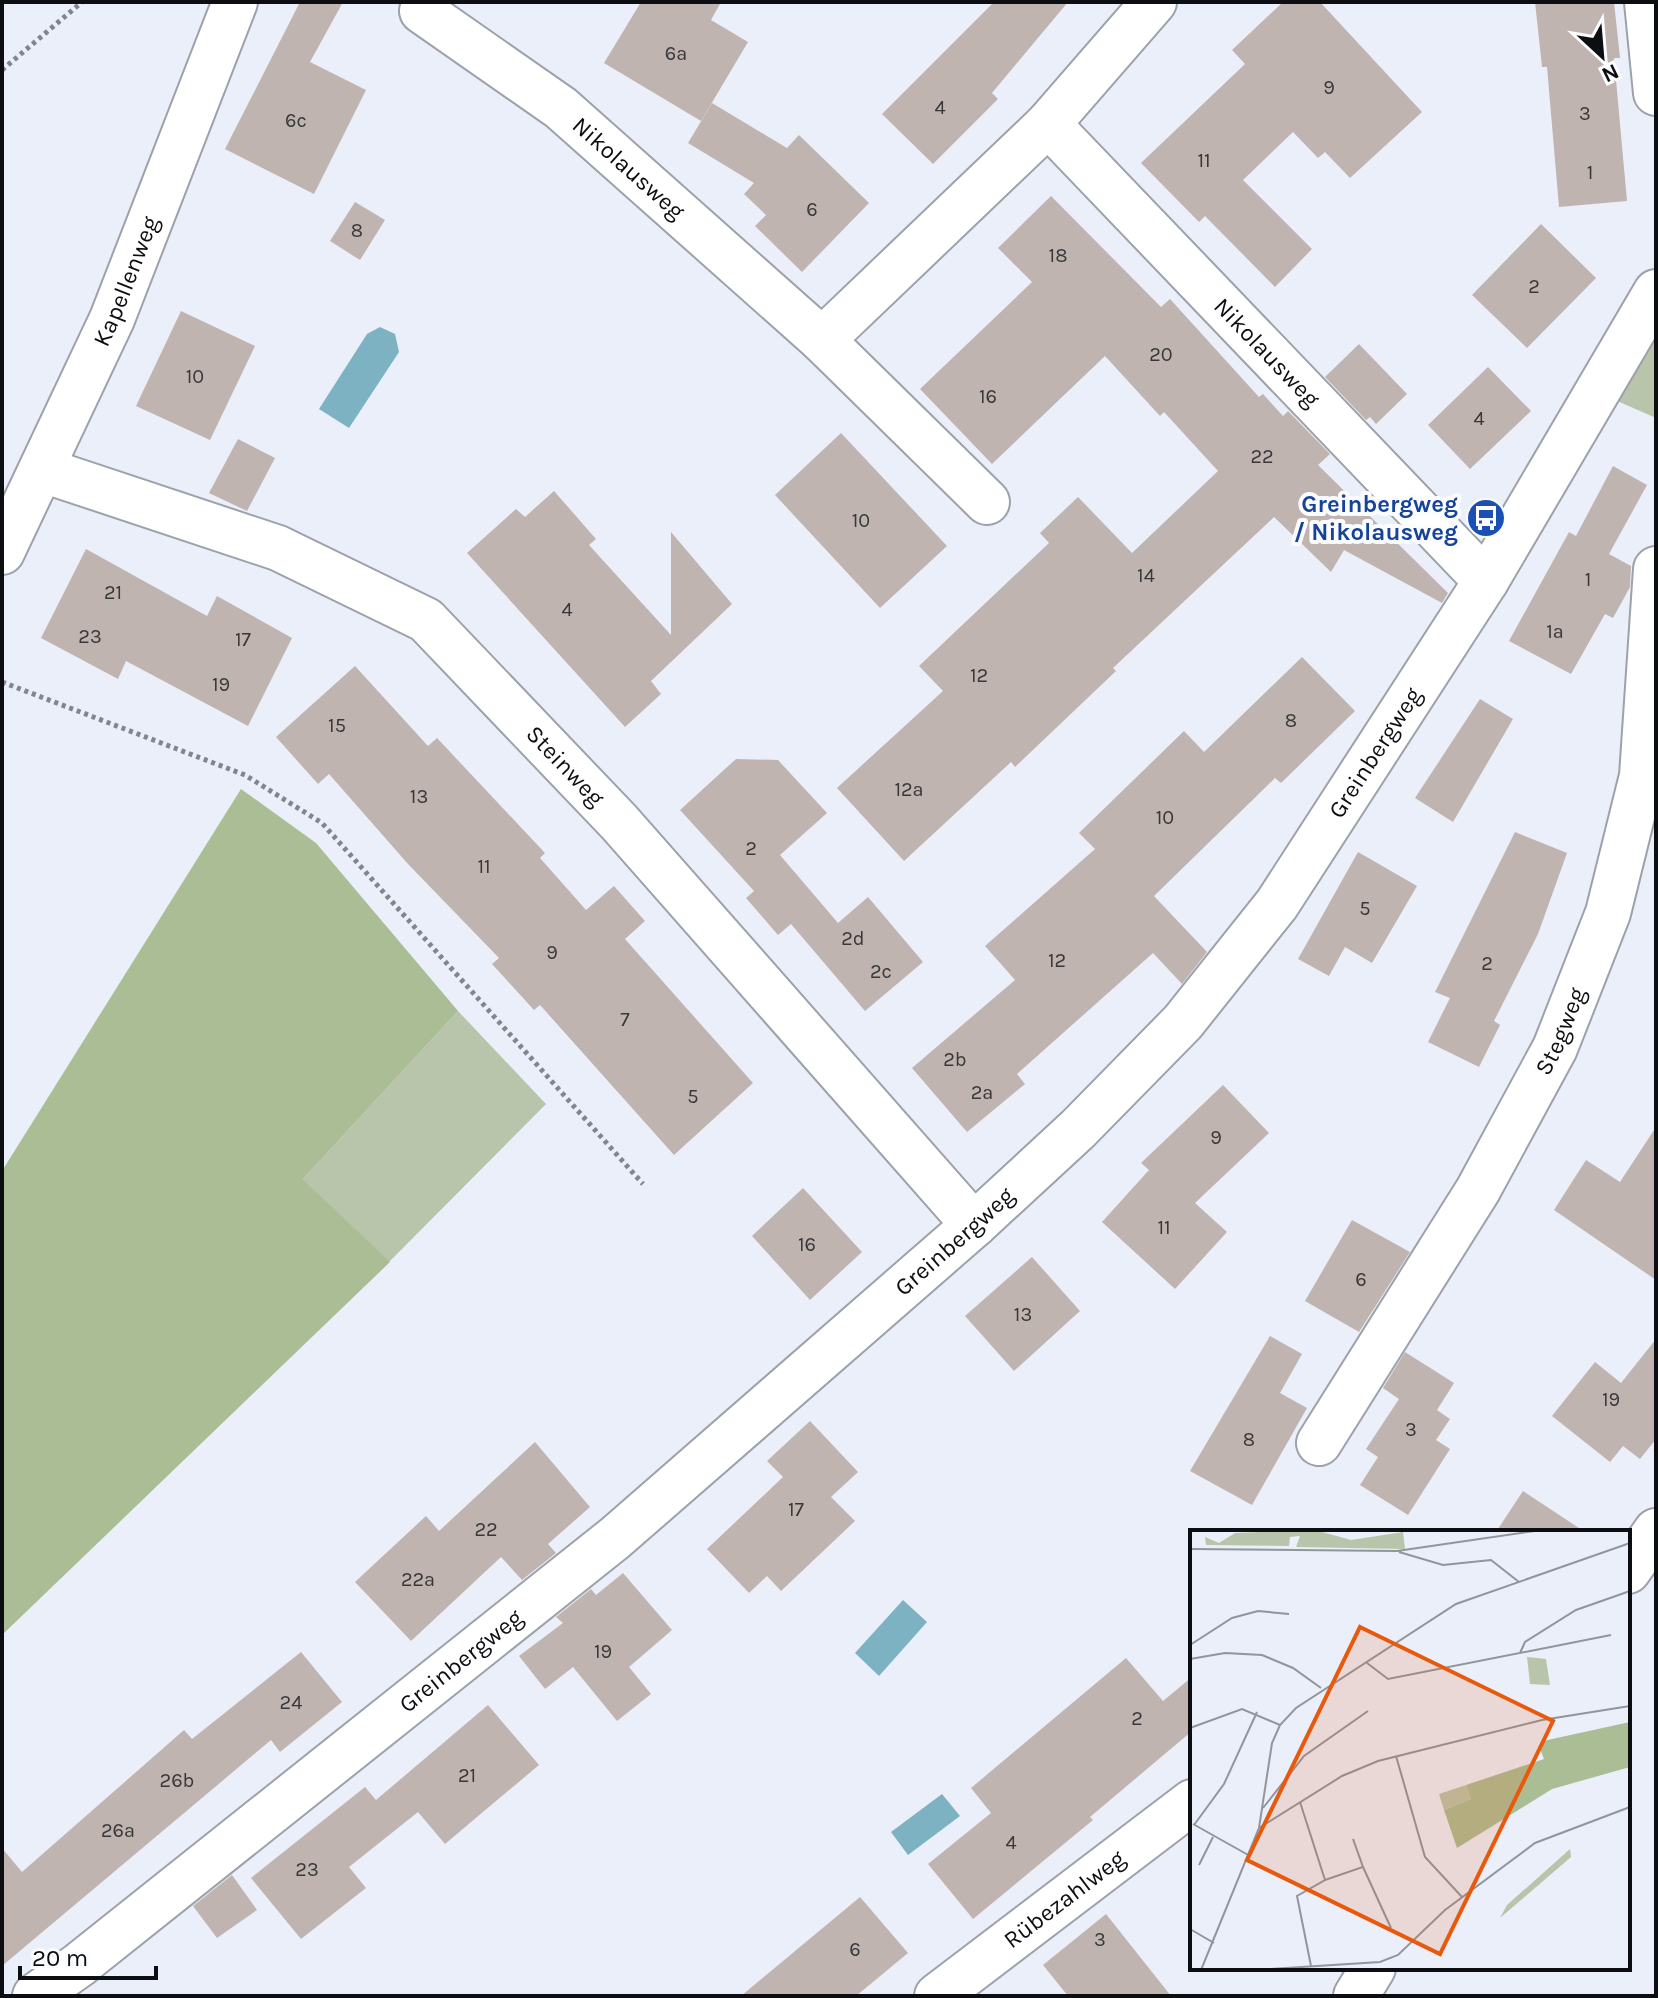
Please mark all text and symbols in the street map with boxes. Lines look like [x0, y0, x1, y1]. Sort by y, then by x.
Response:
north arrow [1562, 16, 1642, 96]
house number: 6a [665, 42, 687, 65]
text: N [1598, 58, 1623, 88]
house number: 9 [1323, 76, 1335, 99]
house number: 4 [934, 96, 946, 119]
house number: 3 [1579, 102, 1591, 125]
house number: 6c [285, 109, 307, 132]
street label: Nikolausweg [567, 111, 691, 226]
house number: 11 [1197, 149, 1211, 172]
house number: 1 [1587, 161, 1593, 184]
house number: 6 [806, 198, 818, 221]
street label: Kapellenweg [87, 212, 165, 351]
house number: 8 [351, 219, 363, 242]
house number: 18 [1049, 244, 1067, 267]
house number: 2 [1528, 275, 1540, 298]
street label: Nikolausweg [1208, 292, 1326, 413]
house number: 20 [1149, 343, 1173, 366]
house number: 10 [186, 365, 204, 388]
house number: 16 [979, 385, 997, 408]
house number: 4 [1473, 407, 1485, 430]
house number: 22 [1250, 445, 1274, 468]
place label: Greinbergweg / Nikolausweg [1294, 490, 1458, 546]
bus stop icon: Greinbergweg / Nikolausweg [1465, 497, 1507, 539]
house number: 10 [852, 509, 870, 532]
house number: 14 [1137, 564, 1155, 587]
house number: 1 [1585, 568, 1591, 591]
house number: 21 [104, 581, 122, 604]
house number: 4 [561, 598, 573, 621]
house number: 1a [1546, 620, 1564, 643]
house number: 23 [78, 625, 102, 648]
house number: 17 [235, 628, 252, 651]
house number: 12 [970, 664, 988, 687]
house number: 19 [212, 673, 230, 696]
street label: Greinbergweg [1322, 682, 1428, 823]
house number: 8 [1285, 709, 1297, 732]
house number: 15 [328, 714, 346, 737]
street label: Steinweg [520, 720, 611, 812]
house number: 12a [894, 778, 924, 801]
house number: 13 [410, 785, 428, 808]
house number: 10 [1156, 806, 1174, 829]
house number: 2 [745, 837, 757, 860]
house number: 11 [477, 855, 491, 878]
house number: 5 [1359, 897, 1371, 920]
house number: 2d [841, 927, 865, 950]
house number: 9 [546, 941, 558, 964]
house number: 12 [1048, 949, 1066, 972]
house number: 2 [1481, 952, 1493, 975]
house number: 2c [870, 960, 892, 983]
street label: Stegweg [1529, 983, 1592, 1080]
house number: 7 [620, 1008, 630, 1031]
house number: 2b [943, 1048, 967, 1071]
house number: 2a [971, 1081, 993, 1104]
house number: 5 [687, 1085, 699, 1108]
house number: 9 [1210, 1126, 1222, 1149]
street label: Greinbergweg [889, 1181, 1020, 1301]
house number: 11 [1157, 1216, 1171, 1239]
house number: 16 [798, 1233, 816, 1256]
house number: 6 [1355, 1268, 1367, 1291]
house number: 13 [1014, 1303, 1032, 1326]
house number: 19 [1602, 1388, 1620, 1411]
house number: 3 [1405, 1418, 1417, 1441]
house number: 8 [1243, 1428, 1255, 1451]
house number: 17 [788, 1498, 805, 1521]
house number: 22 [474, 1518, 498, 1541]
inset map [1190, 1530, 1630, 1970]
house number: 22a [401, 1568, 435, 1591]
street label: Greinbergweg [394, 1603, 528, 1718]
house number: 19 [594, 1640, 612, 1663]
house number: 24 [280, 1691, 302, 1714]
house number: 2 [1131, 1707, 1143, 1730]
house number: 21 [458, 1764, 476, 1787]
house number: 26b [160, 1769, 194, 1792]
house number: 26a [101, 1819, 135, 1842]
house number: 4 [1005, 1831, 1017, 1854]
street label: Rübezahlweg [998, 1844, 1131, 1954]
house number: 23 [295, 1858, 319, 1881]
house number: 3 [1094, 1928, 1106, 1951]
scale bar [20, 1930, 156, 1980]
house number: 6 [849, 1938, 861, 1961]
text: 20 m [32, 1944, 88, 1972]

